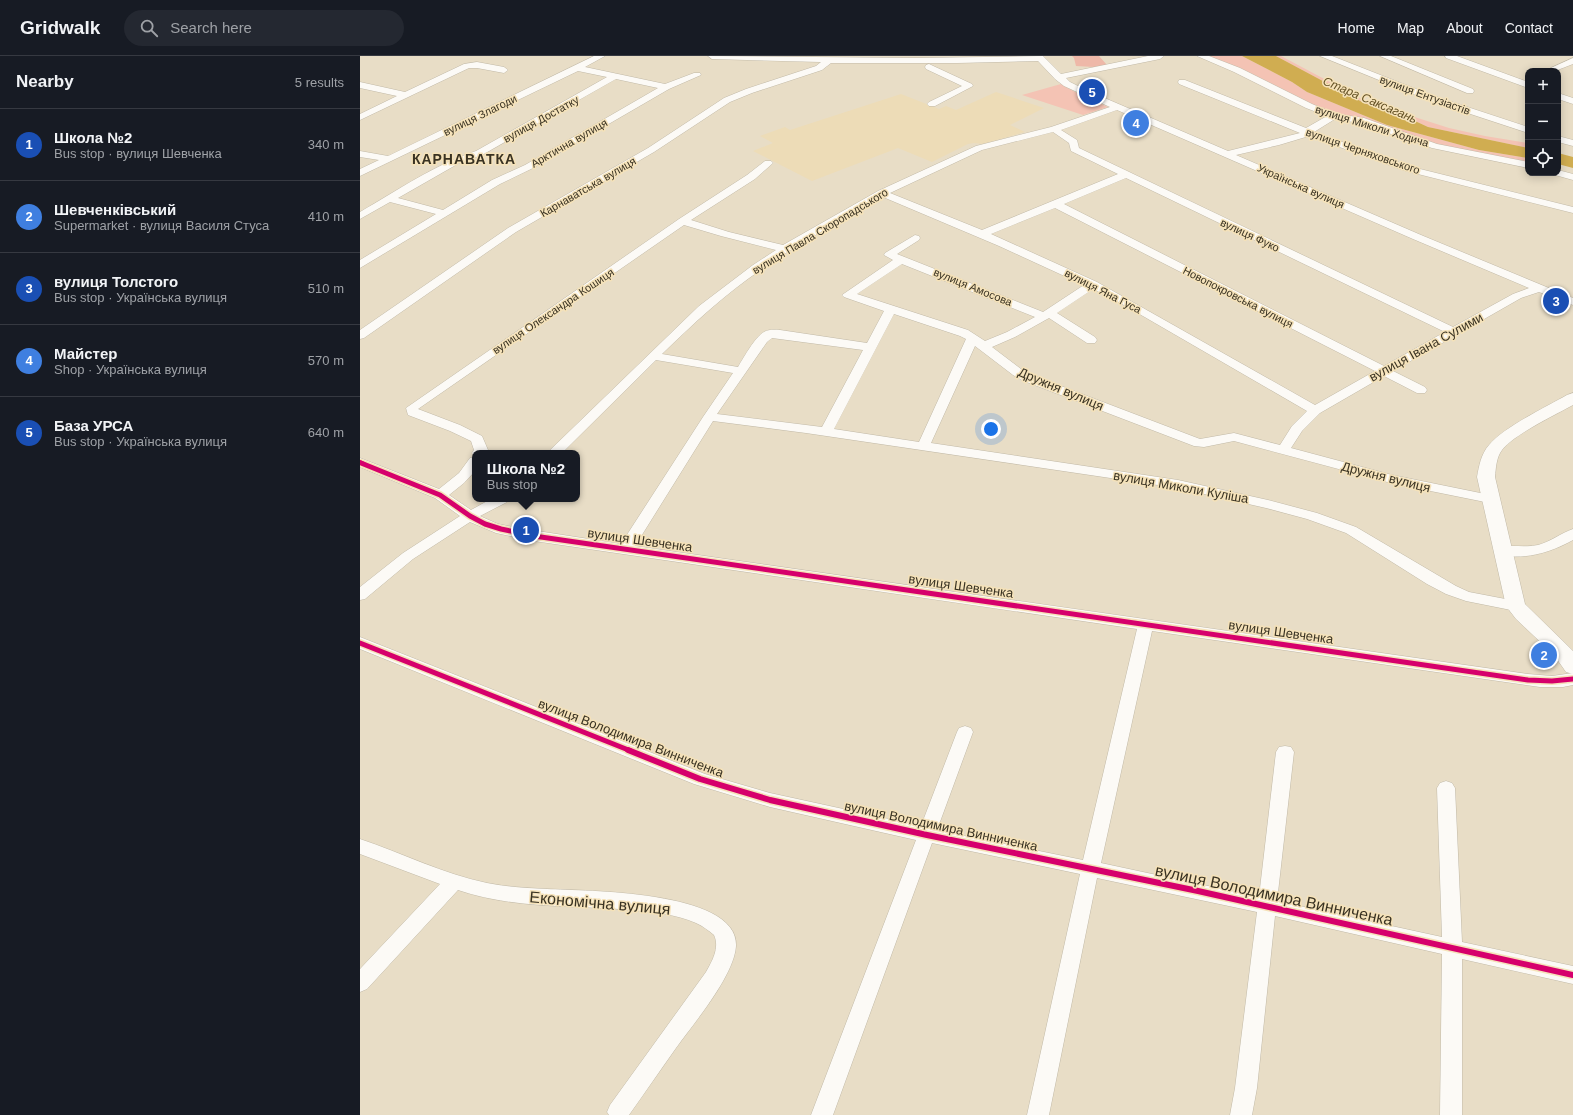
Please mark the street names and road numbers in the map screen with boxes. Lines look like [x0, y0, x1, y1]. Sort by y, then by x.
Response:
street label: вулиця Ентузіастів [1378, 73, 1472, 117]
street label: вулиця Злагоди [441, 92, 519, 138]
street label: вулиця Достатку [501, 93, 581, 145]
street label: вулиця Миколи Ходича [1314, 103, 1431, 149]
street label: Арктична вулиця [529, 116, 609, 170]
street label: вулиця Черняховського [1304, 126, 1422, 176]
street label: Карнаватська вулиця [538, 155, 638, 219]
street label: Українська вулиця [1256, 161, 1346, 211]
street label: вулиця Павла Скоропадського [750, 186, 890, 276]
street label: вулиця Фуко [1219, 216, 1281, 254]
street label: Новопокровська вулиця [1181, 264, 1295, 330]
street label: вулиця Олександра Кошиця [490, 266, 616, 356]
street label: вулиця Амосова [932, 266, 1015, 308]
street label: вулиця Яна Гуса [1063, 267, 1144, 316]
street label: вулиця Івана Сулими [1366, 309, 1486, 385]
street label: Дружня вулиця [1016, 364, 1106, 414]
street label: Дружня вулиця [1340, 459, 1432, 495]
street label: вулиця Миколи Куліша [1112, 468, 1251, 506]
street label: вулиця Шевченка [587, 525, 694, 555]
street label: вулиця Шевченка [908, 571, 1015, 601]
street label: вулиця Шевченка [1228, 617, 1335, 647]
street label: вулиця Володимира Винниченка [536, 696, 726, 781]
street label: вулиця Володимира Винниченка [843, 798, 1040, 854]
street label: вулиця Володимира Винниченка [1154, 861, 1395, 929]
street label: Економічна вулиця [529, 888, 671, 918]

